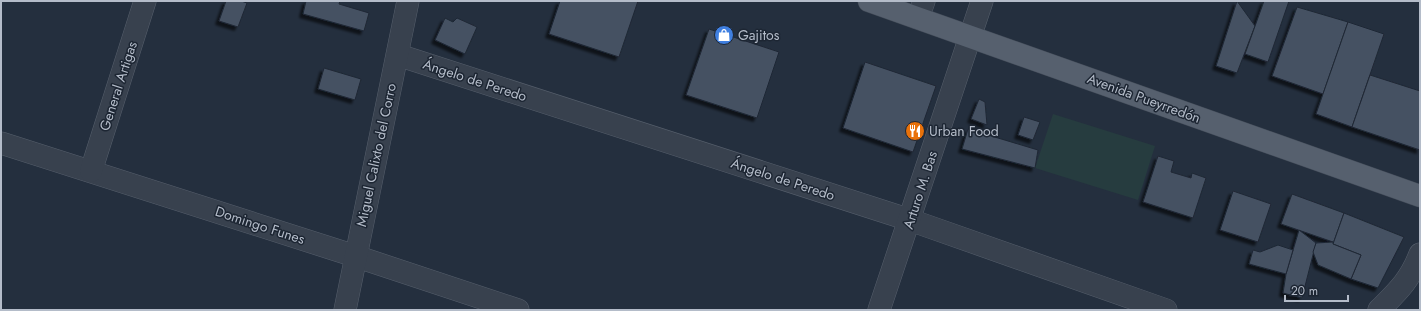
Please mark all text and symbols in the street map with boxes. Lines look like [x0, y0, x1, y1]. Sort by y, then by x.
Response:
shop icon: Gajitos [713, 24, 735, 46]
place label: Gajitos [738, 25, 780, 45]
street label: General Artigas [94, 38, 142, 133]
street label: Ángelo de Peredo [420, 54, 530, 106]
street label: Avenida Pueyrredón [1085, 68, 1203, 128]
street label: Miguel Calixto del Corro [351, 81, 401, 229]
restaurant icon: Urban Food [904, 120, 926, 142]
place label: Urban Food [929, 121, 999, 141]
street label: Arturo M. Bas [898, 148, 942, 232]
street label: Ángelo de Peredo [728, 153, 838, 205]
street label: Domingo Funes [213, 201, 308, 249]
scale bar [1285, 277, 1348, 303]
text: 20 m [1291, 282, 1318, 300]

